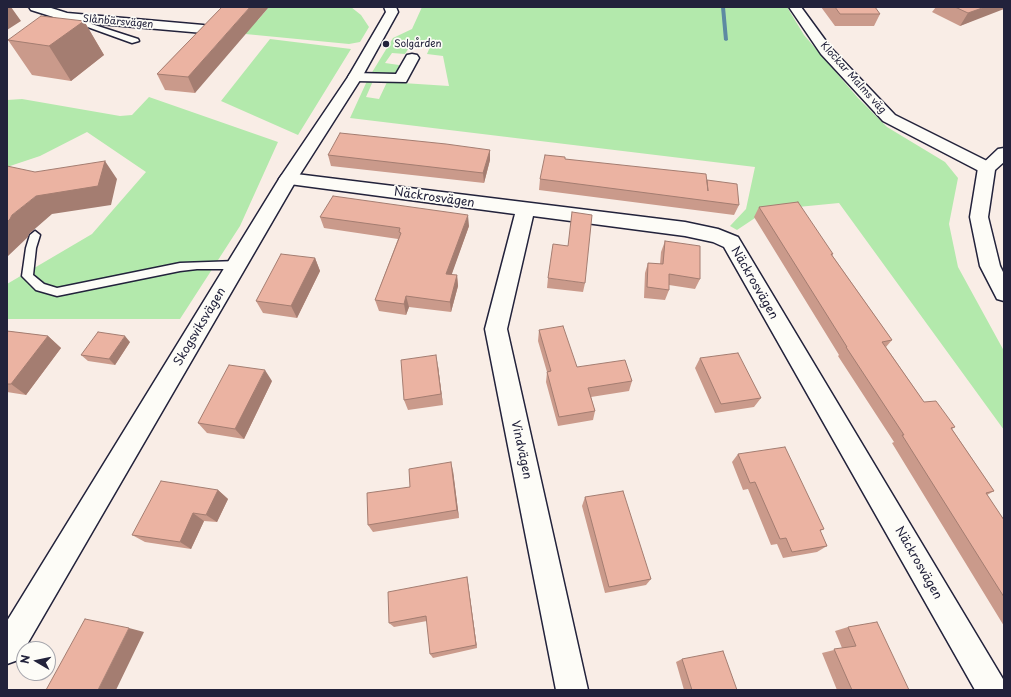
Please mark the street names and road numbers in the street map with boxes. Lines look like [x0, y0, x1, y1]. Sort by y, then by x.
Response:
street label: Slånbärsvägen [82, 13, 154, 31]
street label: Klockar Malms väg [818, 40, 888, 116]
street label: Näckrosvägen [393, 185, 475, 211]
street label: Näckrosvägen [727, 244, 781, 322]
street label: Skogsviksvägen [171, 285, 229, 369]
street label: Vindvägen [508, 419, 534, 481]
street label: Näckrosvägen [891, 524, 945, 602]

